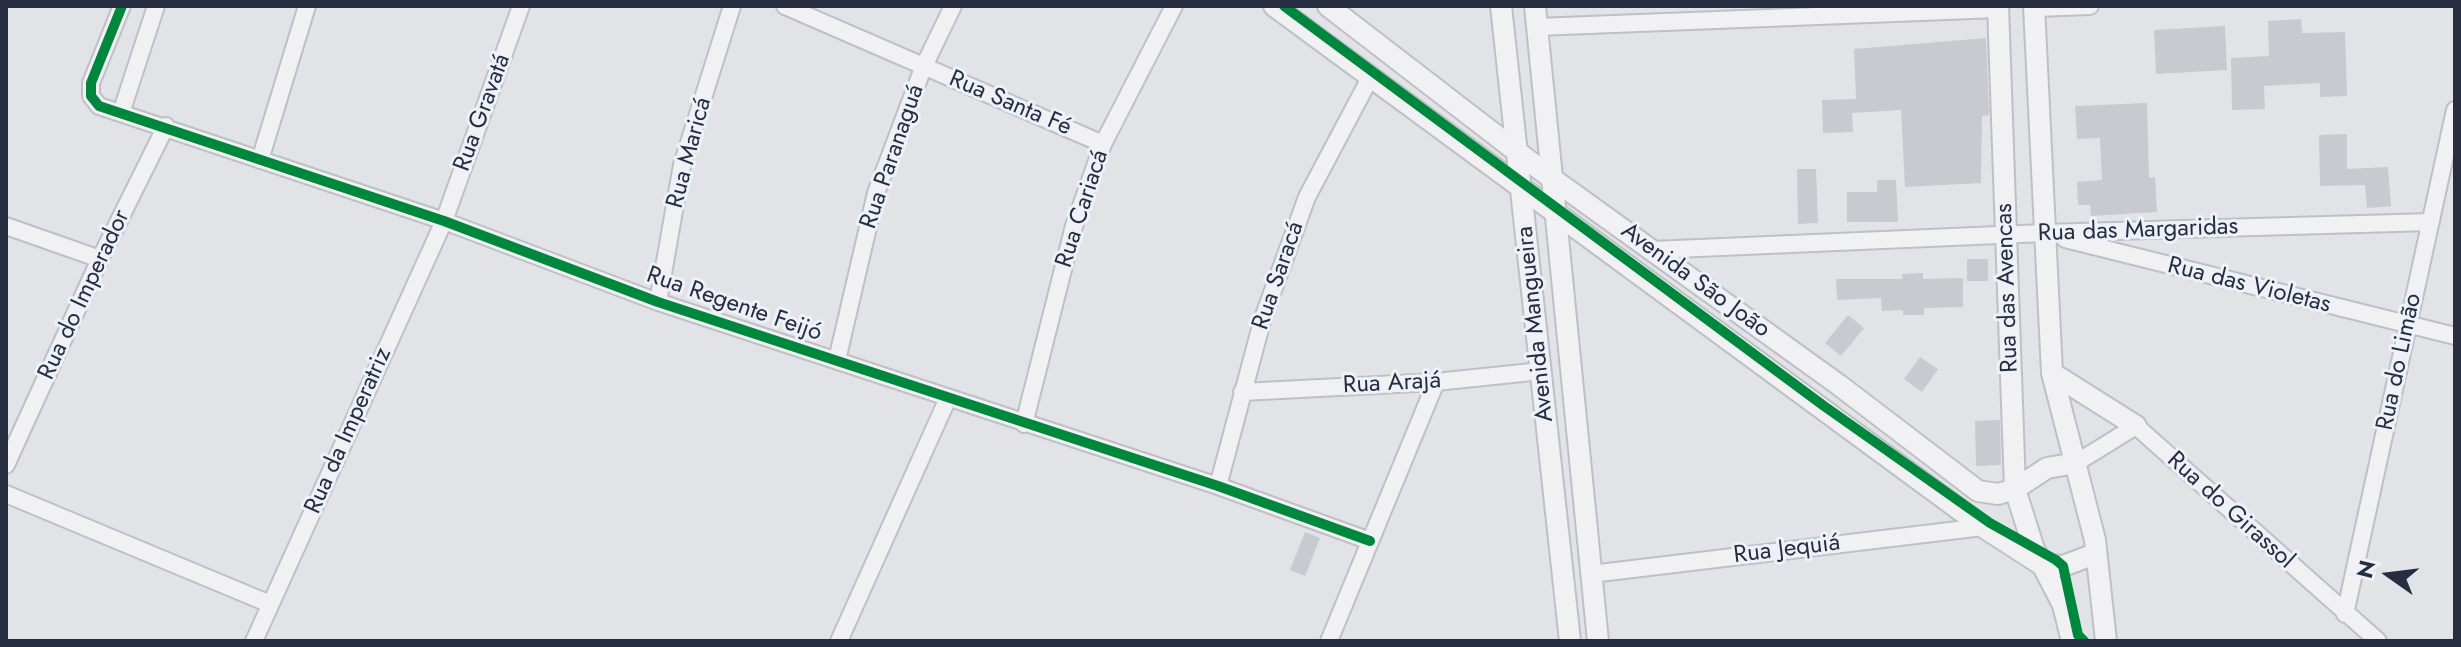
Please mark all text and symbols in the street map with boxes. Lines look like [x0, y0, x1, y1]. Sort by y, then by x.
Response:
street label: Rua Gravatá [449, 50, 517, 176]
street label: Rua Santa Fé [944, 65, 1076, 143]
street label: Rua Paranaguá [855, 81, 931, 233]
street label: Rua Maricá [661, 95, 719, 211]
street label: Rua Cariacá [1050, 147, 1116, 271]
street label: Rua das Avencas [1991, 203, 2025, 373]
street label: Rua do Imperador [33, 205, 137, 385]
street label: Rua das Margaridas [2037, 213, 2239, 249]
street label: Avenida São João [1615, 217, 1775, 345]
street label: Rua Saracá [1247, 218, 1311, 334]
street label: Avenida Mangueira [1511, 225, 1561, 423]
street label: Rua das Violetas [2165, 252, 2333, 320]
street label: Rua Regente Feijó [643, 262, 825, 348]
street label: Rua do Limão [2371, 291, 2429, 433]
street label: Rua da Imperatriz [299, 343, 399, 519]
street label: Rua Arajá [1342, 367, 1442, 401]
street label: Rua do Girassol [2160, 446, 2300, 576]
street label: Rua Jequiá [1732, 529, 1842, 571]
north arrow [2349, 535, 2429, 615]
text: N [2348, 557, 2383, 582]

